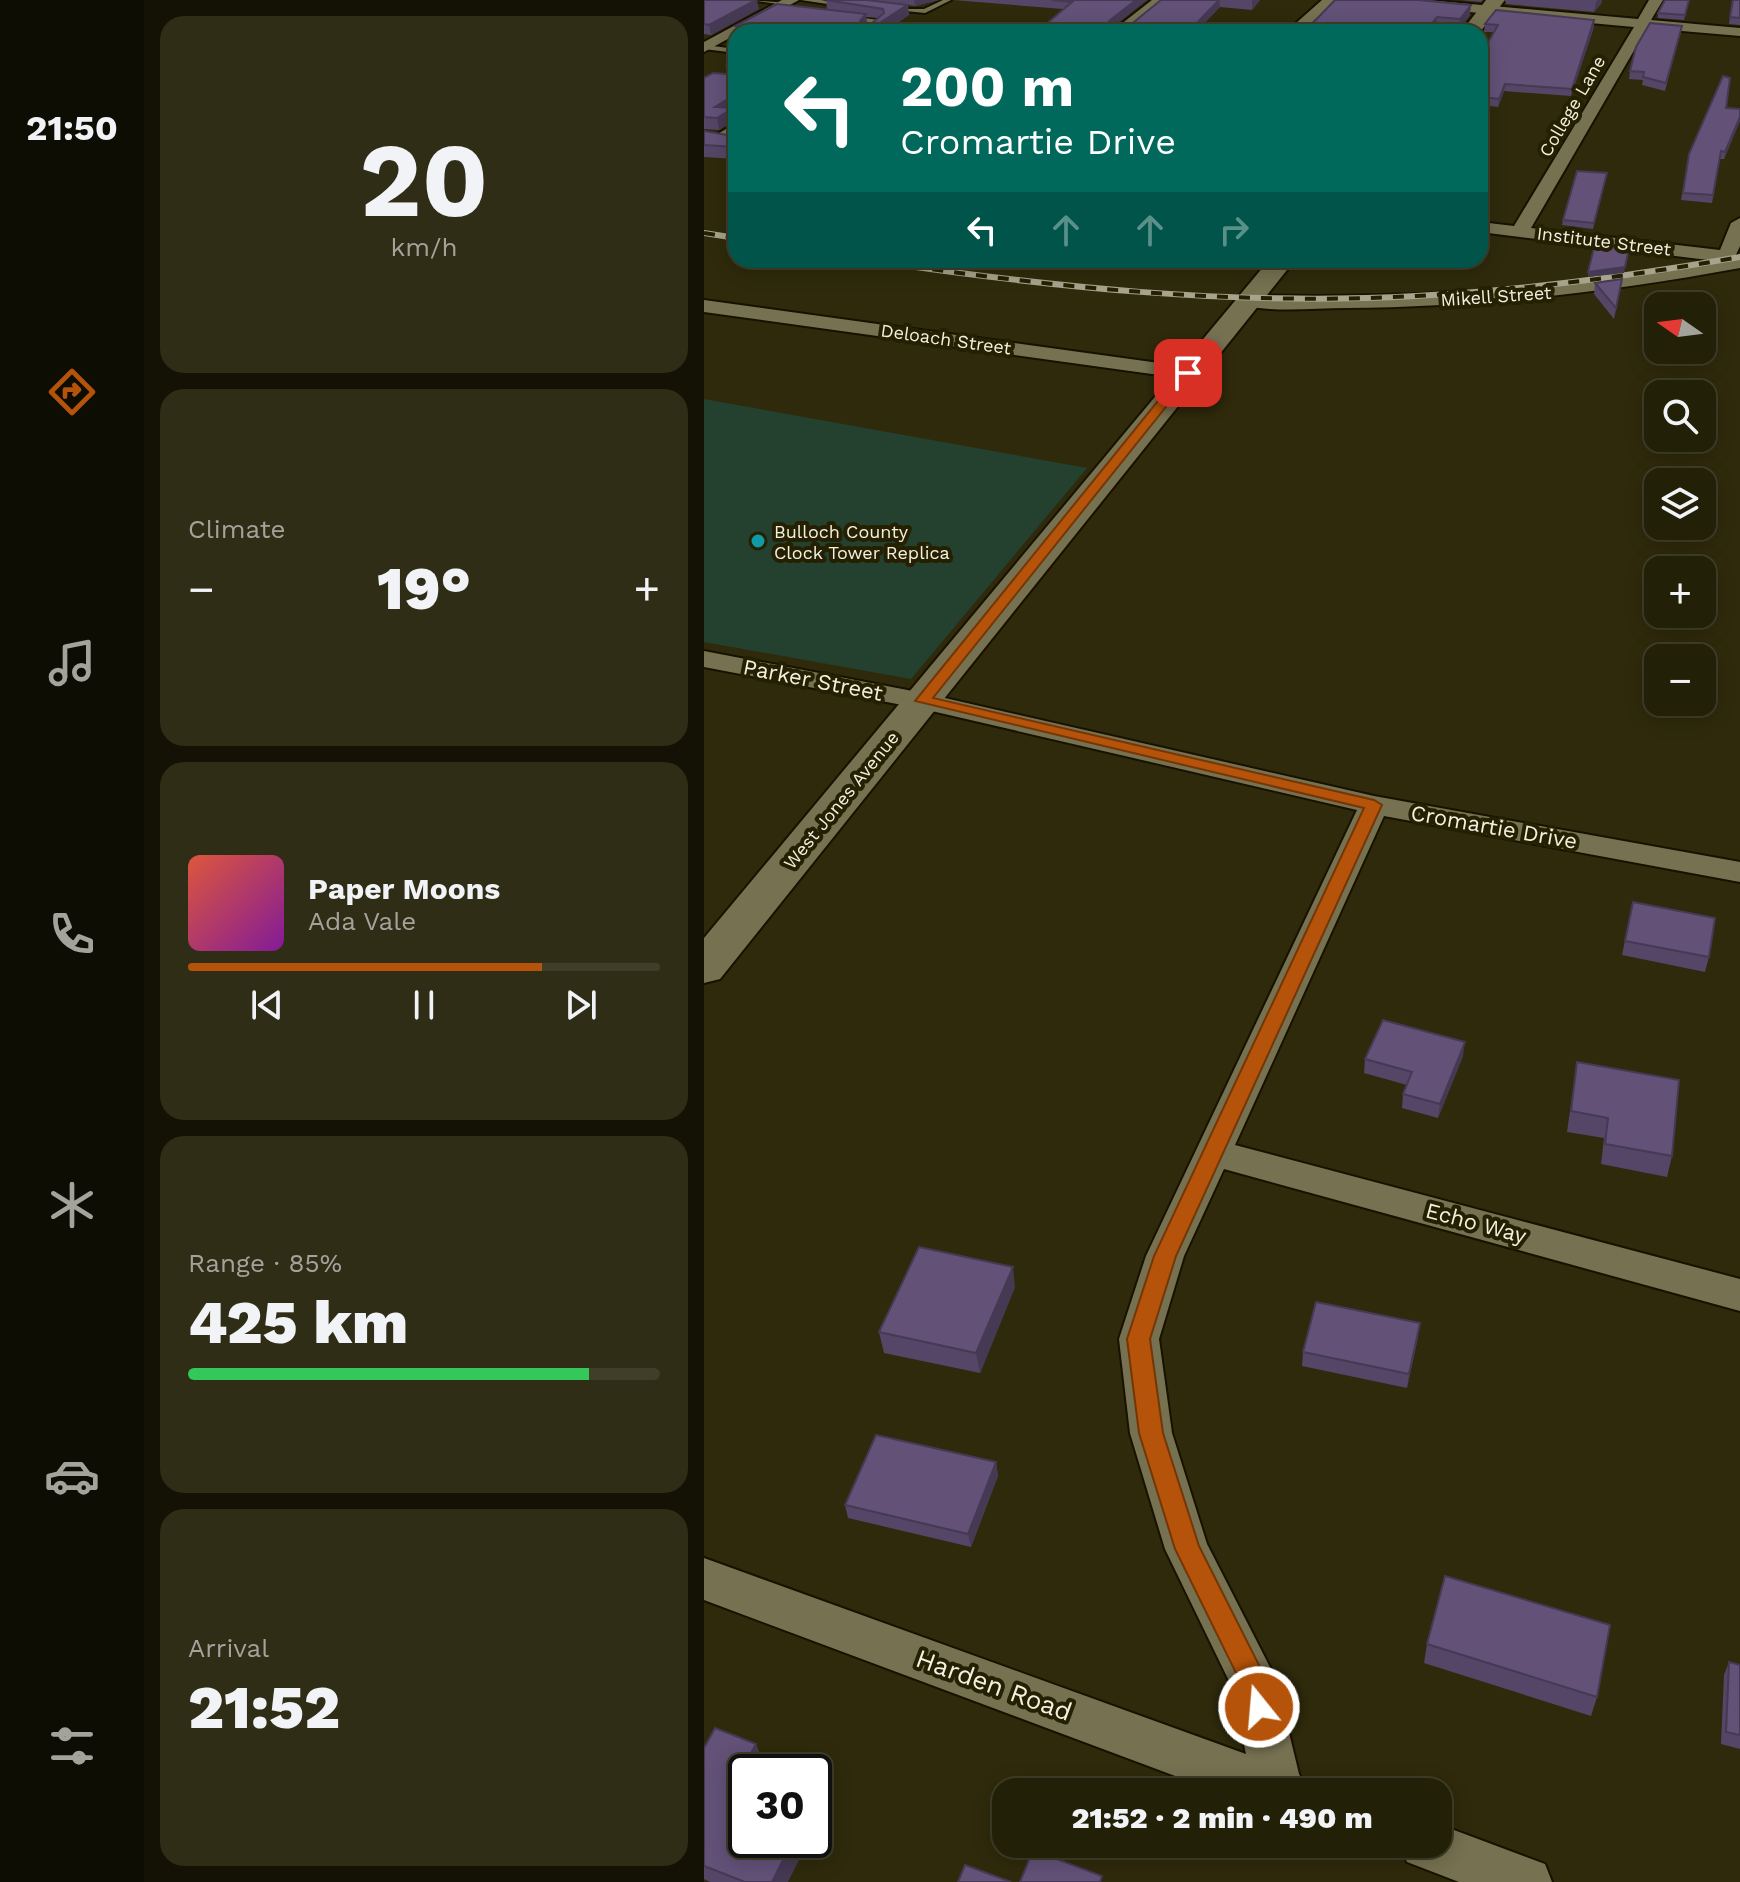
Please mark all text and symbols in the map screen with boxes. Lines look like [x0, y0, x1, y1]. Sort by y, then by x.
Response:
street label: College Lane [1535, 52, 1609, 160]
text: 200 m [900, 54, 1074, 120]
icon: left [768, 56, 872, 160]
text: 21:50 [26, 107, 118, 149]
text: 20 [360, 119, 488, 241]
text: Cromartie Drive [900, 121, 1176, 163]
icon: left [960, 208, 1004, 252]
icon: ahead [1044, 208, 1088, 252]
icon: ahead [1128, 208, 1172, 252]
icon: right [1212, 208, 1256, 252]
street label: Institute Street [1536, 222, 1673, 260]
text: km/h [391, 232, 457, 262]
street label: Mikell Street [1440, 282, 1553, 310]
north arrow [1644, 292, 1716, 364]
map controls [1644, 292, 1716, 716]
street label: Deloach Street [879, 319, 1013, 359]
pin [1154, 339, 1222, 407]
icon: arrive [1166, 351, 1210, 395]
icon: directions [44, 364, 100, 420]
button: search [1644, 380, 1716, 452]
button: layers [1644, 468, 1716, 540]
text: Climate [188, 514, 286, 544]
place label: Bulloch County Clock Tower Replica [774, 521, 950, 563]
marker: Bulloch County Clock Tower Replica [749, 532, 767, 550]
text: 19° [377, 553, 471, 624]
button: + [1644, 556, 1716, 628]
text: − [188, 563, 215, 615]
text: + [633, 563, 660, 615]
icon: music [44, 635, 100, 691]
button: − [1644, 644, 1716, 716]
street label: Parker Street [741, 654, 885, 706]
street label: West Jones Avenue [779, 727, 903, 873]
street label: Cromartie Drive [1409, 800, 1579, 854]
text: Paper Moons [308, 871, 500, 906]
icon: phone [44, 906, 100, 962]
text: Ada Vale [308, 906, 416, 936]
icon: previous [245, 983, 289, 1027]
icon: pause [402, 983, 446, 1027]
icon: next [559, 983, 603, 1027]
icon: climate [44, 1177, 100, 1233]
street label: Echo Way [1423, 1198, 1530, 1249]
text: Range · 85% [188, 1248, 342, 1278]
text: 425 km [188, 1287, 408, 1358]
icon: car [44, 1448, 100, 1504]
text: Arrival [188, 1633, 269, 1663]
street label: Harden Road [912, 1643, 1076, 1727]
position arrow [1217, 1665, 1301, 1749]
text: 21:52 [188, 1672, 340, 1743]
icon: filters [44, 1718, 100, 1774]
speed limit sign: 30 [728, 1754, 832, 1858]
text: 21:52 · 2 min · 490 m [1071, 1800, 1373, 1835]

